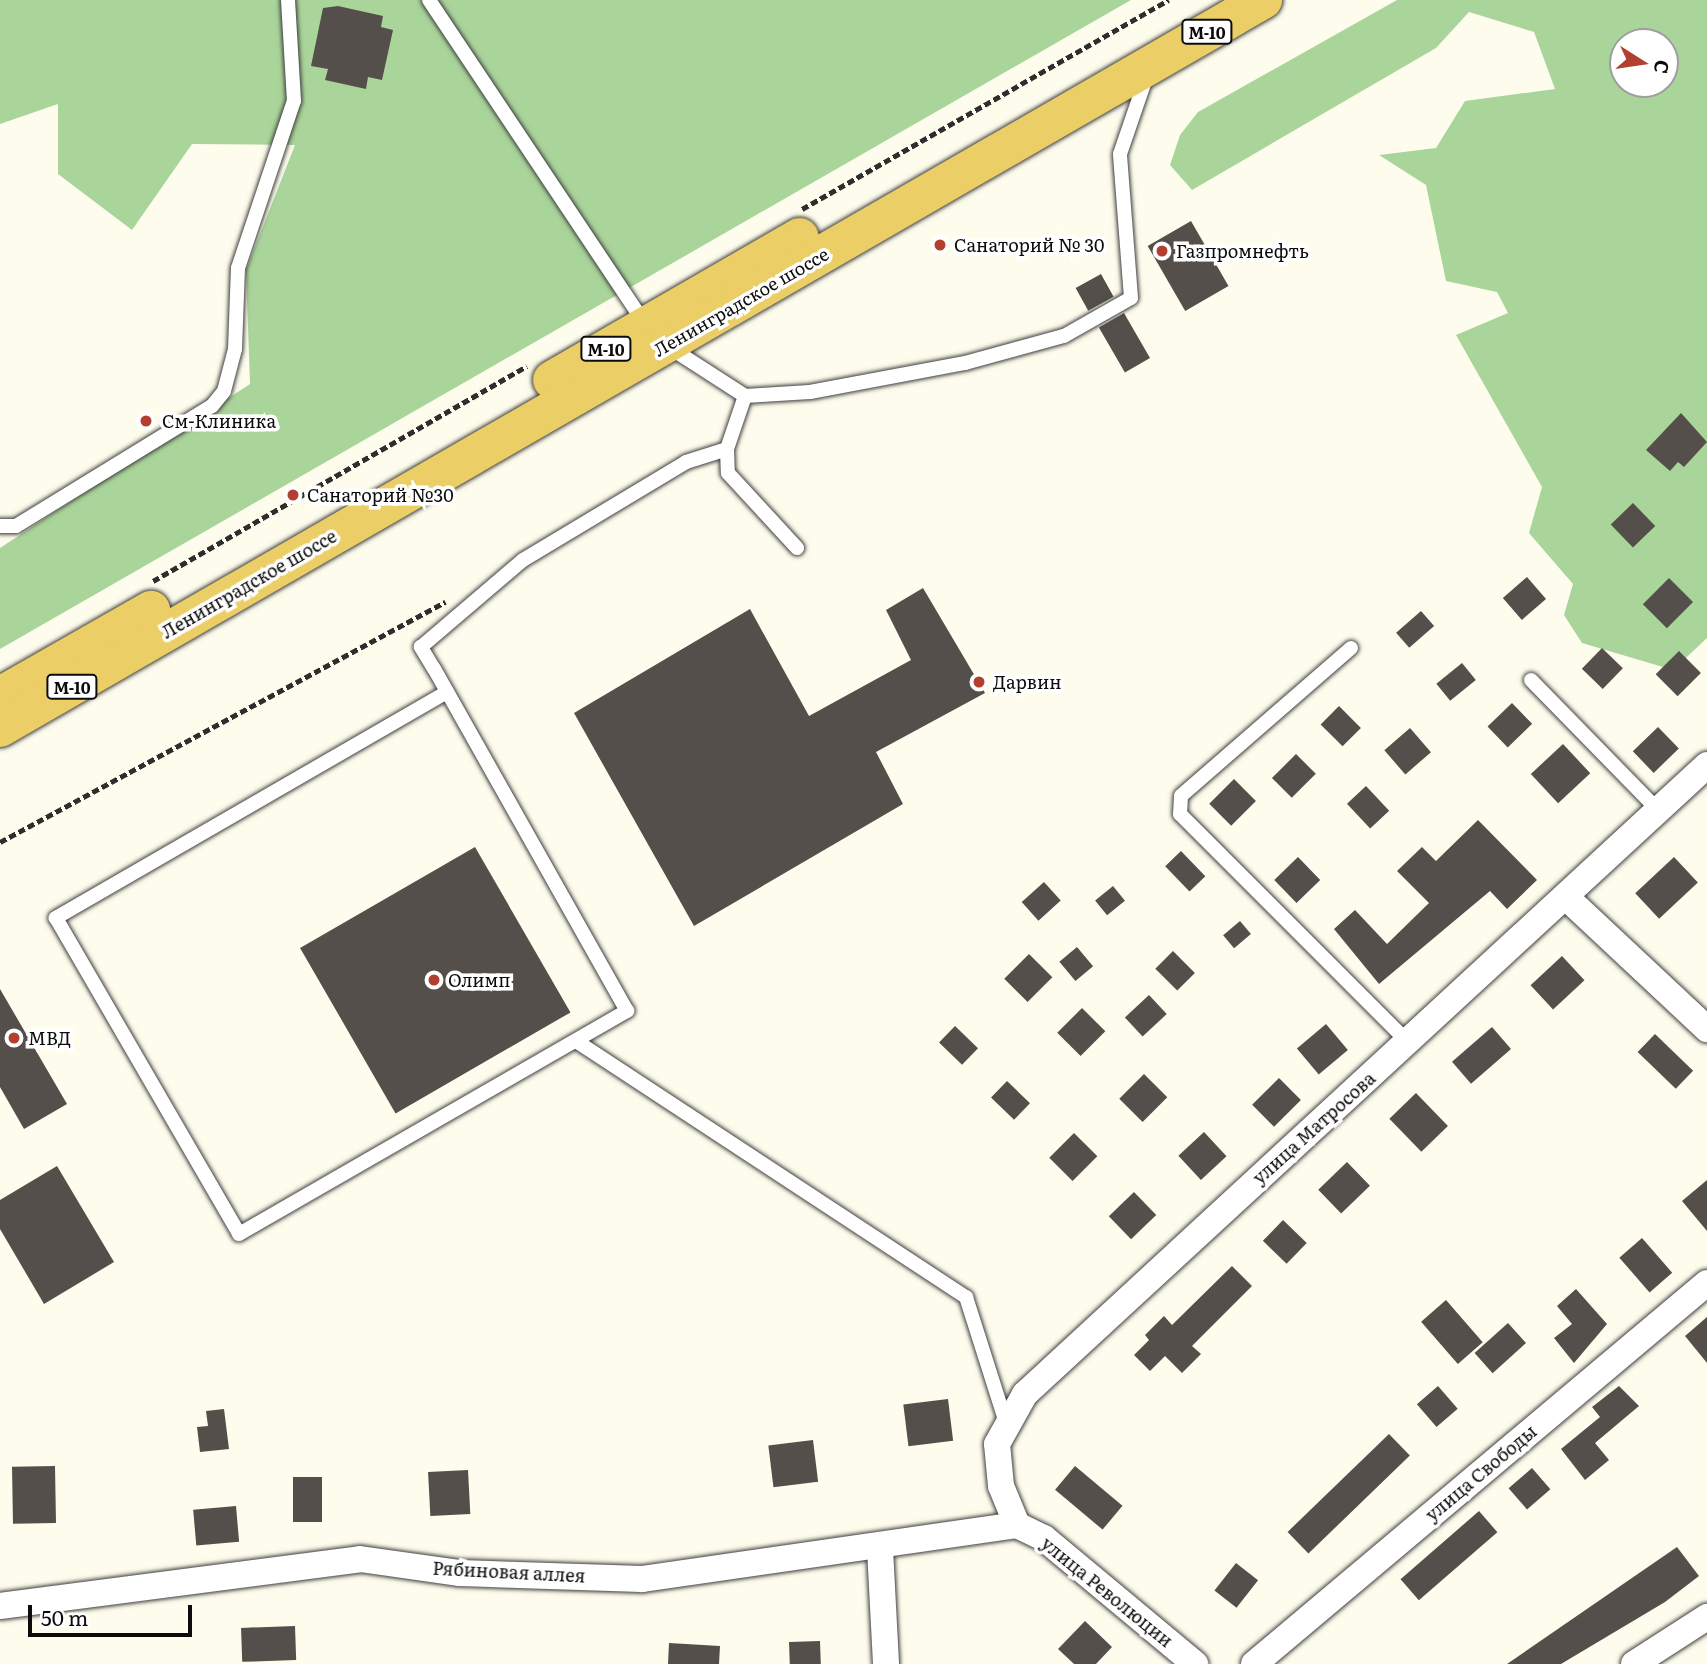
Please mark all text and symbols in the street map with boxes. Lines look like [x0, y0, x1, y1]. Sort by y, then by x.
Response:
road number: М-10 [1181, 20, 1233, 44]
north arrow [1609, 28, 1679, 98]
text: С [1647, 57, 1678, 76]
place label: Санаторий № 30 [954, 234, 1104, 256]
marker: Санаторий № 30 [932, 237, 948, 253]
place label: Газпромнефть [1176, 240, 1309, 262]
street label: Ленинградское шоссе [650, 243, 832, 361]
marker: Газпромнефть [1154, 243, 1170, 259]
road number: М-10 [580, 336, 632, 362]
place label: См-Клиника [162, 410, 276, 432]
marker: См-Клиника [136, 411, 156, 431]
place label: Санаторий №30 [307, 484, 454, 506]
marker: Санаторий №30 [285, 487, 301, 503]
street label: Ленинградское шоссе [158, 525, 340, 643]
place label: Дарвин [993, 671, 1062, 693]
road number: М-10 [46, 674, 98, 700]
marker: Дарвин [971, 674, 987, 690]
place label: Олимп [448, 969, 511, 991]
marker: Олимп [426, 972, 442, 988]
place label: МВД [28, 1027, 71, 1049]
marker: МВД [6, 1030, 22, 1046]
street label: улица Матросова [1248, 1067, 1380, 1189]
street label: улица Свободы [1421, 1420, 1541, 1526]
street label: улица Революции [1037, 1532, 1177, 1652]
street label: Рябиновая аллея [432, 1557, 586, 1587]
scale bar [32, 1590, 196, 1634]
text: 50 m [41, 1601, 88, 1632]

